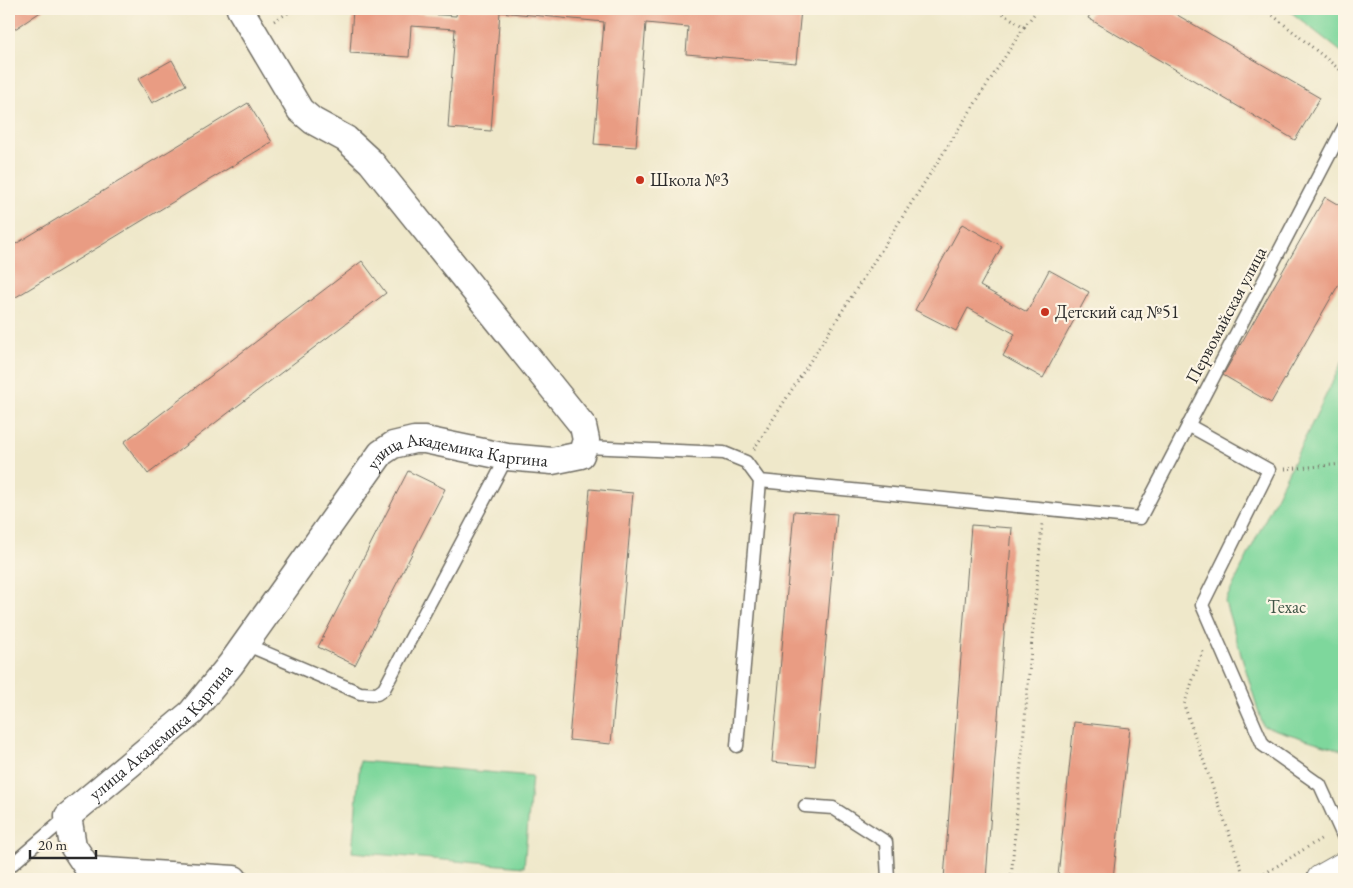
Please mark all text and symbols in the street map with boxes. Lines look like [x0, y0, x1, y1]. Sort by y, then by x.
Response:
place label: Школа №3 [650, 168, 729, 191]
marker: Школа №3 [634, 174, 646, 186]
street label: Первомайская улица [1180, 242, 1272, 387]
place label: Детский сад №51 [1055, 300, 1179, 323]
marker: Детский сад №51 [1039, 306, 1051, 318]
street label: улица Академика Каргина [361, 427, 550, 474]
park label: Техас [1268, 595, 1306, 618]
street label: улица Академика Каргина [84, 658, 238, 805]
scale bar [30, 828, 96, 860]
text: 20 m [38, 835, 67, 854]

